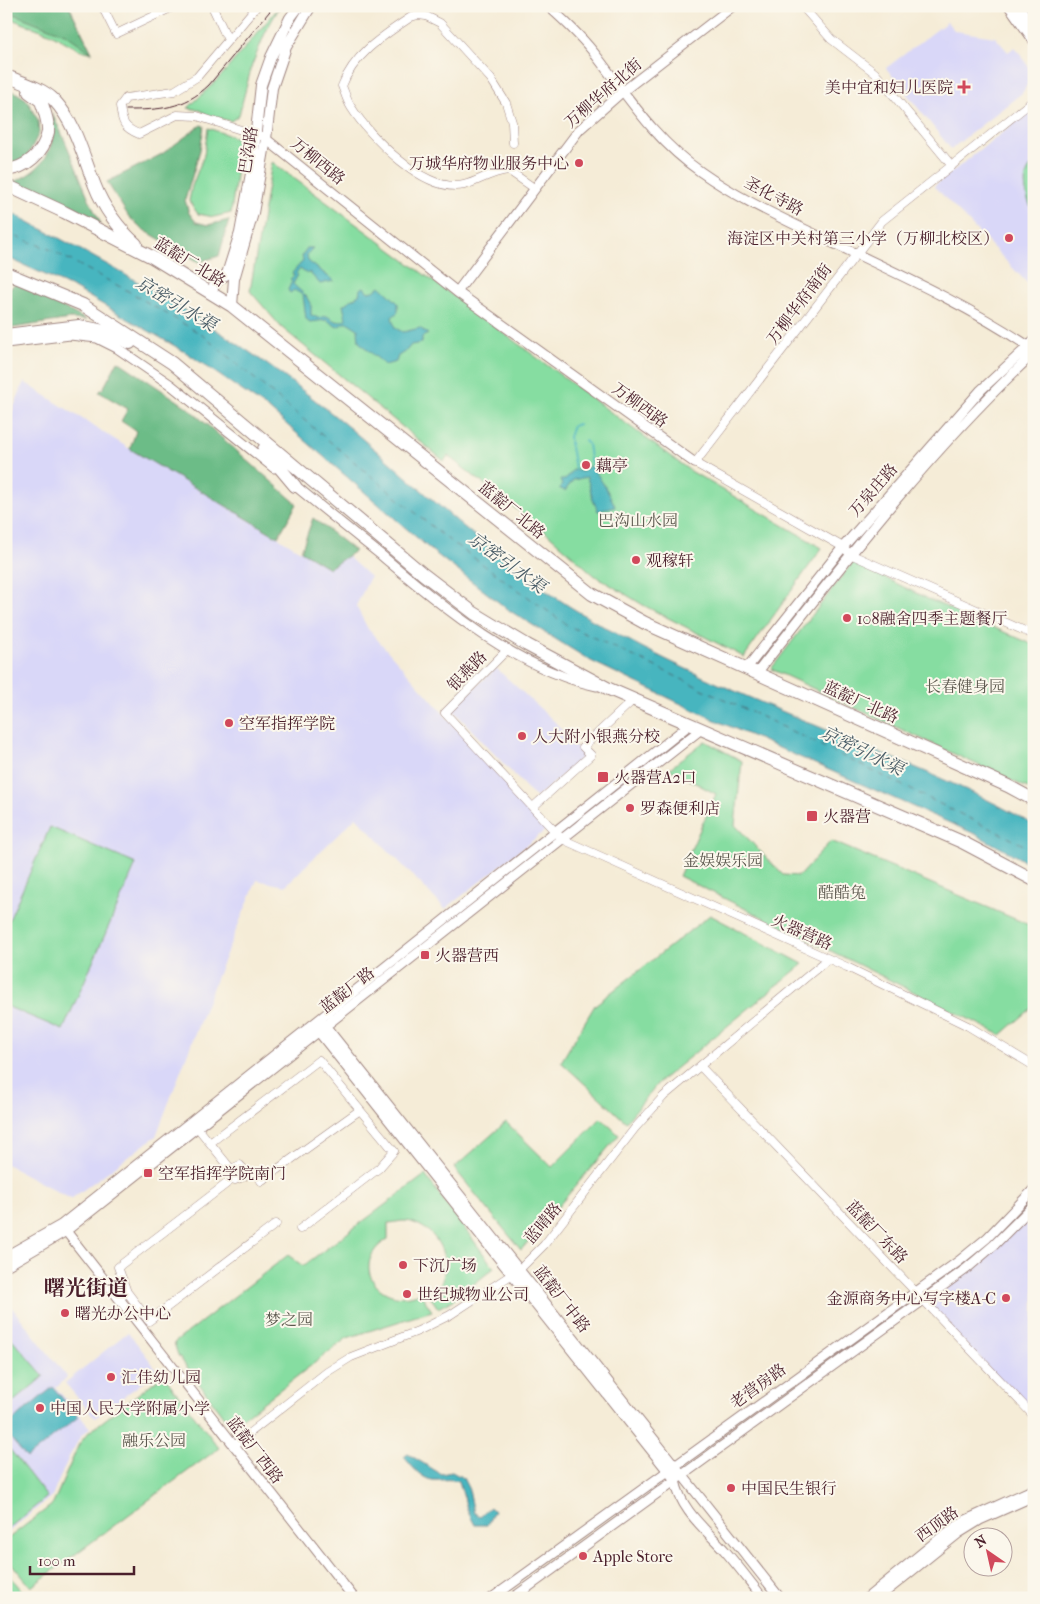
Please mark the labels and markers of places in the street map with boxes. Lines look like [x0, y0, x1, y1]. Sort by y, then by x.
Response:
place label: 美中宜和妇儿医院 [825, 78, 953, 97]
marker: 美中宜和妇儿医院 [957, 80, 971, 94]
place label: 万城华府物业服务中心 [409, 154, 569, 173]
marker: 万城华府物业服务中心 [573, 157, 585, 169]
place label: 海淀区中关村第三小学（万柳北校区） [727, 229, 999, 248]
marker: 海淀区中关村第三小学（万柳北校区） [1003, 232, 1015, 244]
place label: 藕亭 [596, 456, 628, 475]
marker: 藕亭 [580, 459, 592, 471]
place label: 观稼轩 [646, 551, 694, 570]
marker: 观稼轩 [630, 554, 642, 566]
place label: 108融舍四季主题餐厅 [857, 609, 1008, 628]
marker: 108融舍四季主题餐厅 [841, 612, 853, 624]
place label: 空军指挥学院 [239, 714, 335, 733]
marker: 空军指挥学院 [223, 717, 235, 729]
place label: 人大附小银燕分校 [532, 727, 660, 746]
marker: 人大附小银燕分校 [516, 730, 528, 742]
place label: 火器营A2口 [614, 768, 697, 787]
marker: 火器营A2口 [596, 770, 610, 784]
place label: 罗森便利店 [640, 799, 720, 818]
marker: 罗森便利店 [624, 802, 636, 814]
place label: 火器营 [823, 807, 871, 826]
marker: 火器营 [805, 809, 819, 823]
place label: 火器营西 [435, 946, 499, 965]
marker: 火器营西 [419, 949, 431, 961]
place label: 空军指挥学院南门 [158, 1164, 286, 1183]
marker: 空军指挥学院南门 [142, 1167, 154, 1179]
place label: 下沉广场 [413, 1256, 477, 1275]
marker: 下沉广场 [397, 1259, 409, 1271]
place label: 世纪城物业公司 [417, 1285, 529, 1304]
marker: 世纪城物业公司 [401, 1288, 413, 1300]
place label: 金源商务中心写字楼A-C [827, 1289, 996, 1308]
marker: 金源商务中心写字楼A-C [1000, 1292, 1012, 1304]
place label: 曙光办公中心 [75, 1304, 171, 1323]
marker: 曙光办公中心 [59, 1307, 71, 1319]
place label: 汇佳幼儿园 [121, 1368, 201, 1387]
marker: 汇佳幼儿园 [105, 1371, 117, 1383]
place label: 中国人民大学附属小学 [50, 1399, 210, 1418]
marker: 中国人民大学附属小学 [34, 1402, 46, 1414]
place label: 中国民生银行 [741, 1479, 837, 1498]
marker: 中国民生银行 [725, 1482, 737, 1494]
place label: Apple Store [592, 1547, 673, 1566]
marker: Apple Store [577, 1550, 589, 1562]

